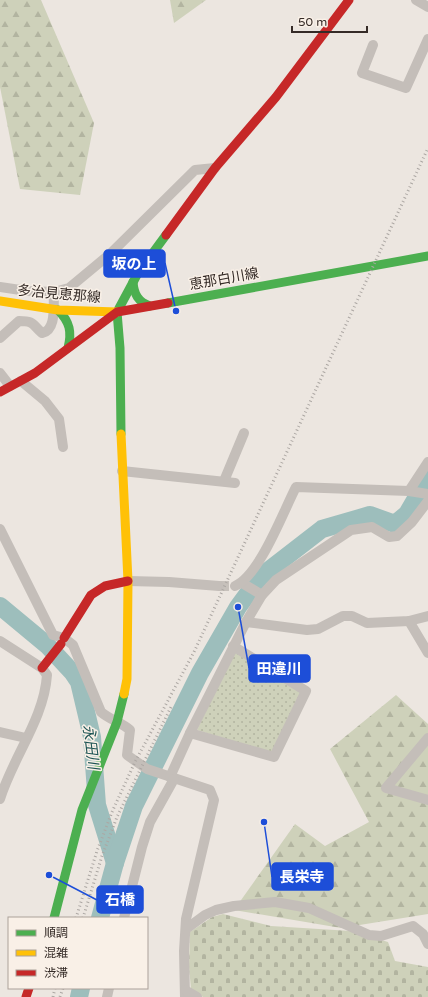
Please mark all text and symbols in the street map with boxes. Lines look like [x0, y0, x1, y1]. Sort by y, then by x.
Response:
scale bar [292, 8, 367, 34]
text: 50 m [298, 15, 327, 29]
callout: 坂の上 [104, 250, 165, 277]
text: 坂の上 [111, 255, 157, 273]
street label: 恵那白川線 [188, 265, 260, 293]
street label: 多治見恵那線 [16, 282, 102, 306]
callout: 田違川 [249, 655, 310, 682]
text: 田違川 [256, 660, 302, 678]
water label: 永田川 [79, 724, 103, 772]
callout: 長栄寺 [272, 863, 333, 890]
text: 長栄寺 [279, 868, 325, 886]
callout: 石橋 [97, 886, 143, 913]
text: 石橋 [105, 891, 136, 909]
legend [8, 917, 148, 989]
text: 順調 [44, 926, 68, 940]
text: 混雑 [44, 946, 68, 960]
text: 渋滞 [44, 966, 68, 980]

